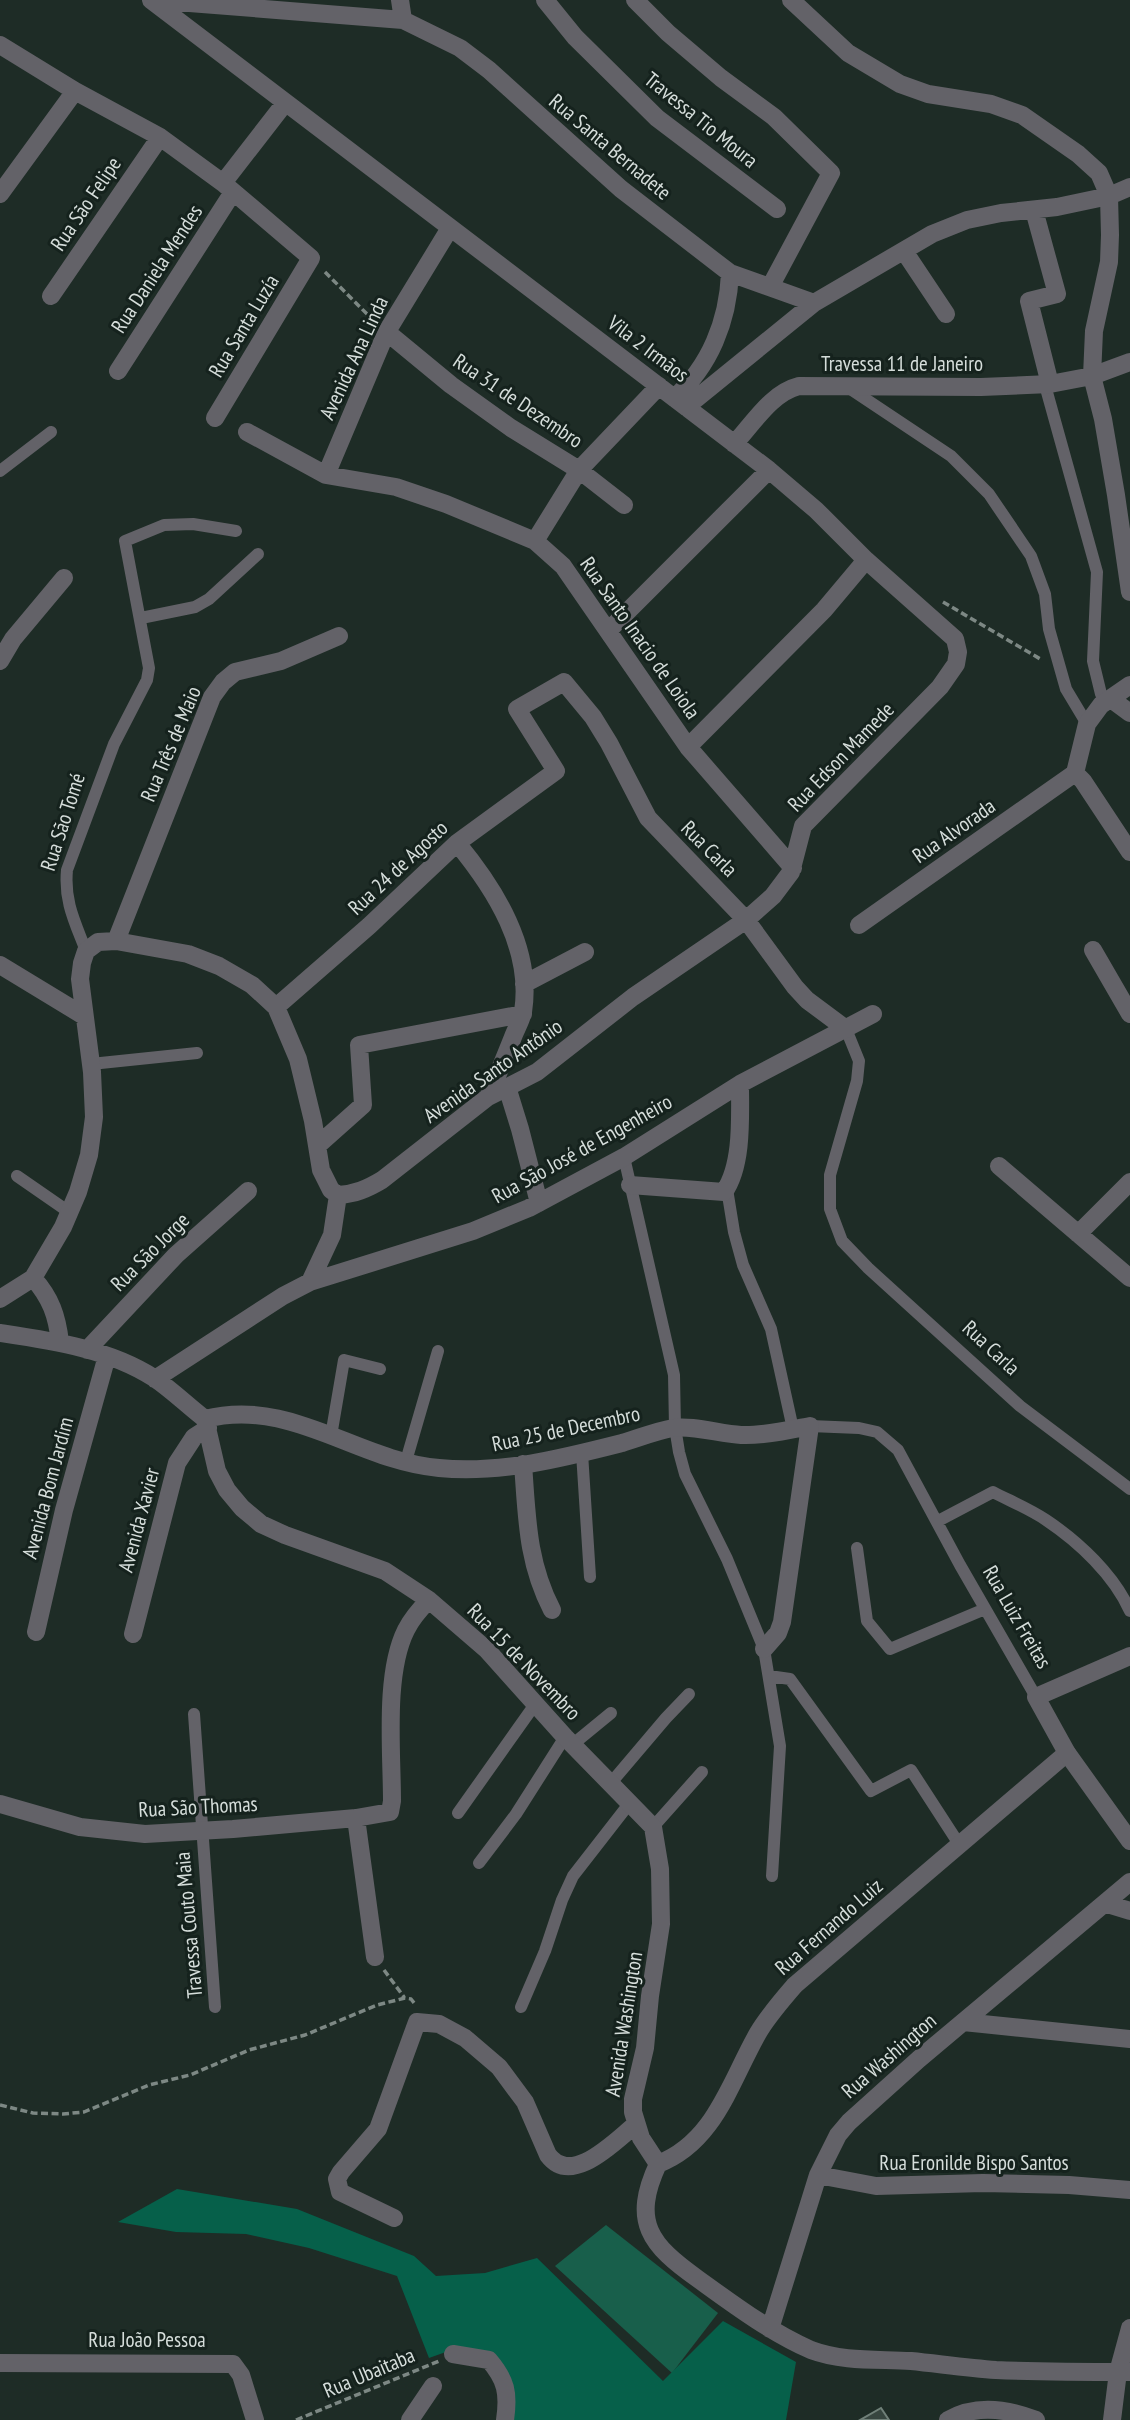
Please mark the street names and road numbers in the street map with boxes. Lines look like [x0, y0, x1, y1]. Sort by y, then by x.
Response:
street label: Travessa Tio Moura [639, 66, 764, 174]
street label: Rua Santa Bernadete [544, 88, 677, 206]
street label: Rua São Felipe [44, 152, 127, 256]
street label: Rua Daniela Mendes [105, 199, 208, 338]
street label: Rua Santa Luzía [202, 269, 285, 382]
street label: Avenida Ana Linda [313, 292, 394, 424]
street label: Vila 2 Irmãos [602, 309, 694, 388]
street label: Rua 31 de Dezembro [448, 347, 588, 454]
street label: Travessa 11 de Janeiro [821, 350, 983, 377]
street label: Rua Santo Inacio de Loiola [574, 551, 706, 724]
street label: Rua Três de Maio [134, 682, 207, 806]
street label: Rua Edson Mamede [782, 696, 900, 817]
street label: Rua São Tomé [34, 770, 91, 874]
street label: Rua Alvorada [907, 792, 1000, 869]
street label: Rua 24 de Agosto [342, 815, 453, 921]
street label: Rua Carla [675, 815, 743, 883]
street label: Avenida Santo Antônio [418, 1013, 567, 1129]
street label: Rua São José de Engenheiro [487, 1088, 677, 1209]
street label: Rua São Jorge [105, 1207, 195, 1297]
street label: Rua Carla [957, 1314, 1026, 1381]
street label: Rua 25 de Decembro [489, 1400, 642, 1457]
street label: Avenida Bom Jardim [16, 1414, 79, 1562]
street label: Avenida Xavier [112, 1465, 165, 1575]
street label: Rua Luiz Freitas [977, 1560, 1058, 1673]
street label: Rua 15 de Novembro [462, 1598, 587, 1726]
street label: Rua São Thomas [138, 1790, 258, 1823]
street label: Travessa Couto Maia [169, 1851, 208, 1999]
street label: Rua Fernando Luiz [769, 1872, 888, 1981]
street label: Avenida Washington [599, 1950, 648, 2098]
street label: Rua Washington [836, 2007, 942, 2104]
street label: Rua Eronilde Bispo Santos [879, 2149, 1069, 2176]
street label: Rua João Pessoa [88, 2326, 206, 2353]
street label: Rua Ubaitaba [319, 2341, 419, 2404]

